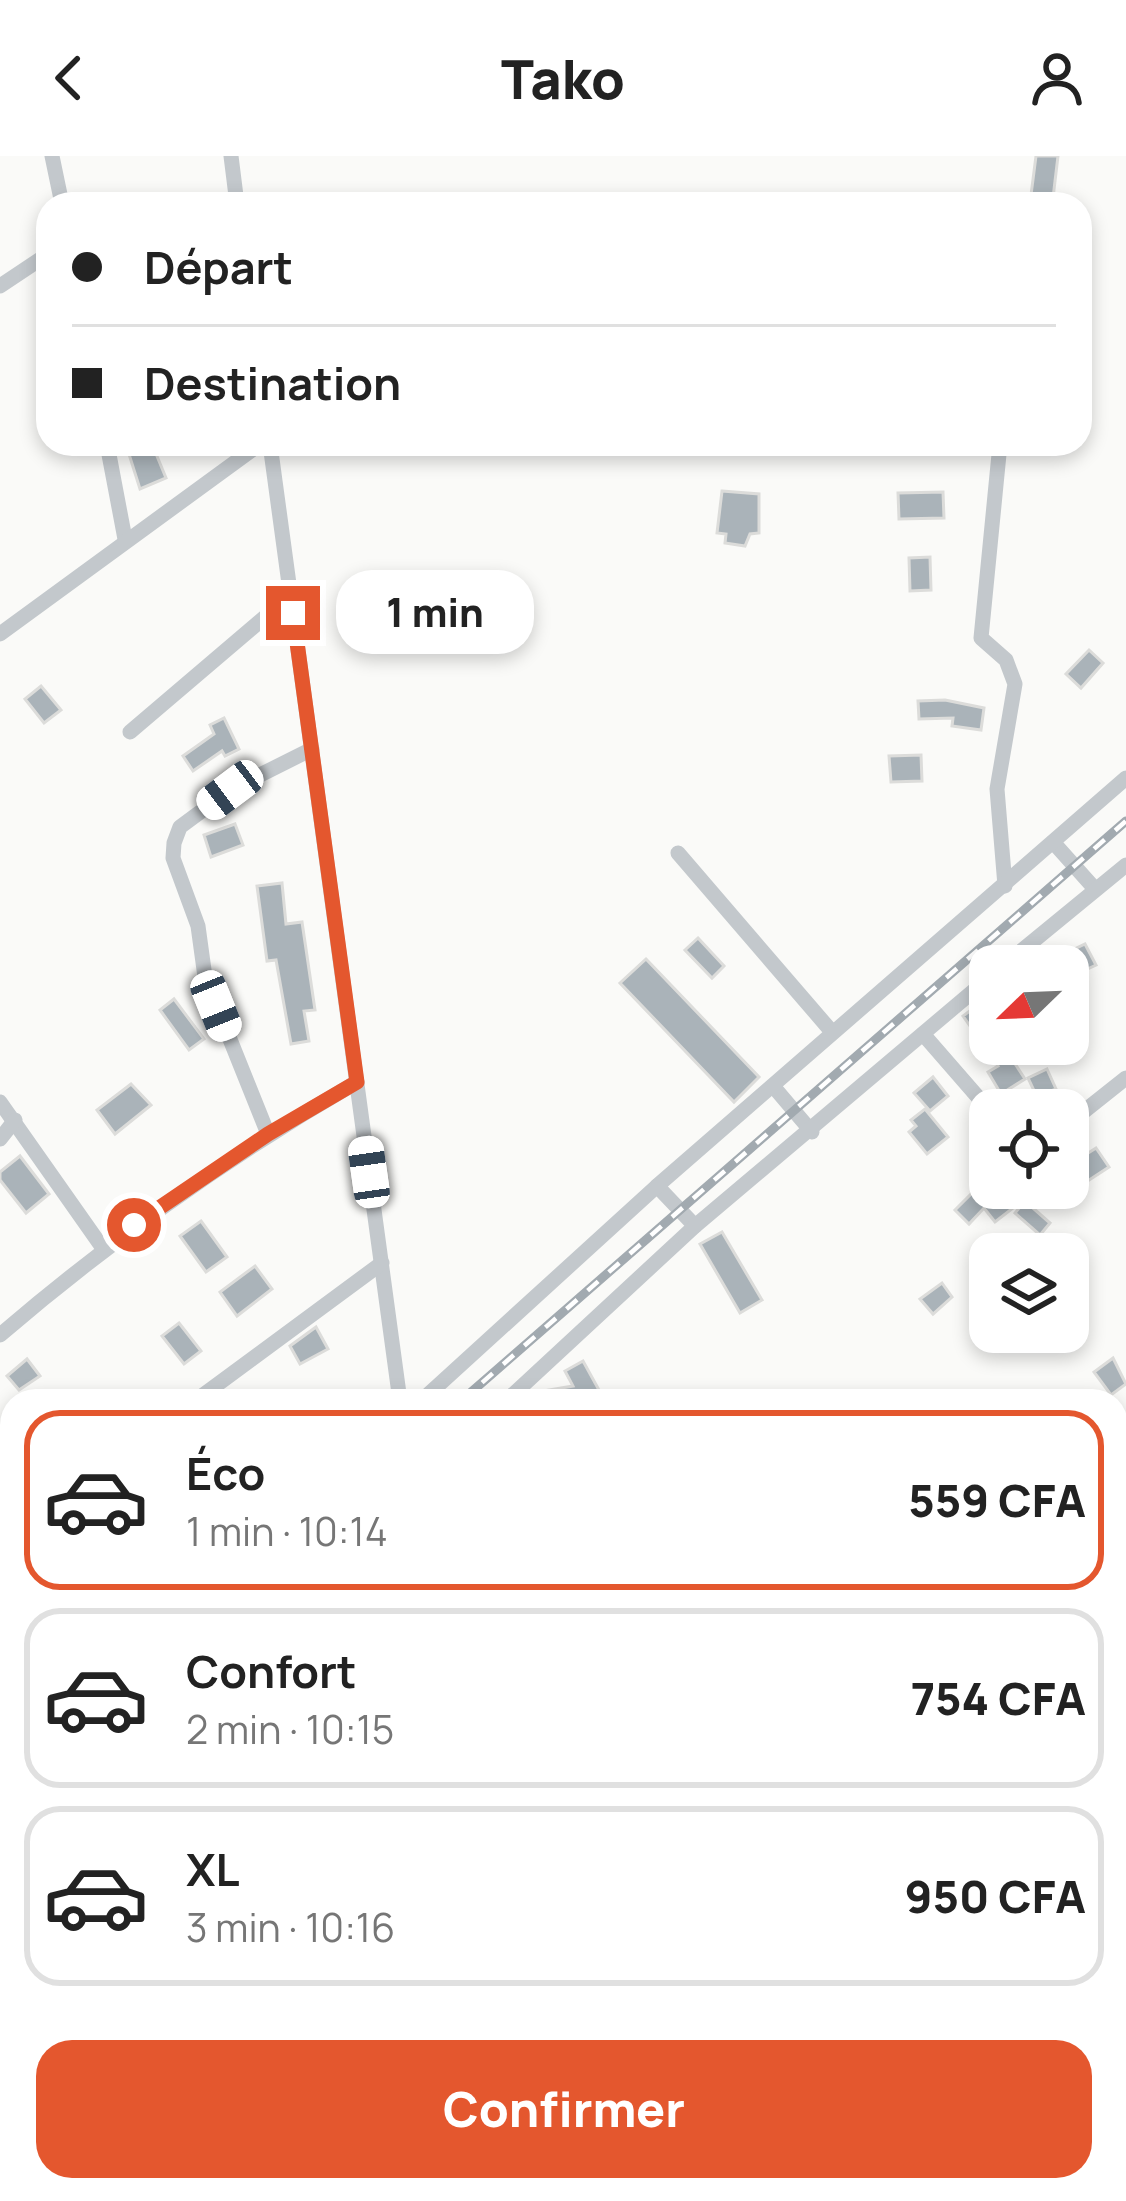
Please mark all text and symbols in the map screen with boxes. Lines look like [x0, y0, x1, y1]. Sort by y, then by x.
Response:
text: Tako [501, 41, 625, 115]
icon: back [36, 45, 102, 111]
icon: person [1024, 45, 1090, 111]
text: Départ [144, 236, 293, 298]
text: Destination [144, 352, 401, 414]
callout: 1 min [335, 571, 533, 655]
text: 1 min [386, 585, 484, 639]
route end [266, 586, 320, 640]
car [190, 754, 270, 826]
north arrow [969, 945, 1089, 1065]
map controls [969, 945, 1089, 1353]
car [186, 966, 246, 1046]
button: locate [969, 1089, 1089, 1209]
car [346, 1134, 392, 1210]
route start [107, 1198, 161, 1252]
button: layers [969, 1233, 1089, 1353]
text: Éco [186, 1442, 265, 1504]
icon: car [42, 1446, 150, 1554]
text: 559 CFA [908, 1469, 1086, 1531]
text: 1 min · 10:14 [186, 1504, 388, 1558]
text: Confort [186, 1640, 357, 1702]
icon: car [42, 1644, 150, 1752]
text: 754 CFA [911, 1667, 1086, 1729]
text: 2 min · 10:15 [186, 1702, 394, 1756]
text: XL [186, 1838, 240, 1900]
icon: car [42, 1842, 150, 1950]
text: 950 CFA [904, 1865, 1086, 1927]
text: 3 min · 10:16 [186, 1900, 395, 1954]
button: Confirmer [36, 2040, 1092, 2178]

